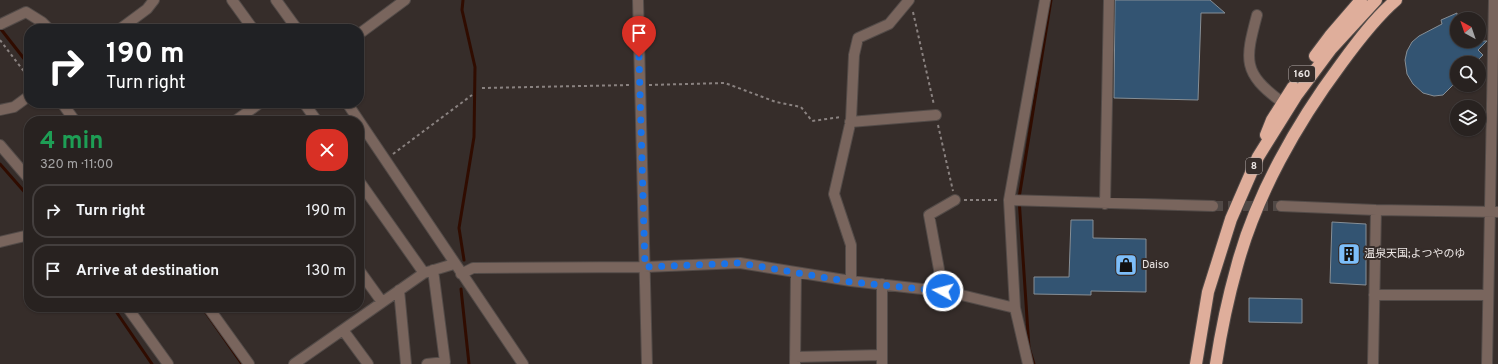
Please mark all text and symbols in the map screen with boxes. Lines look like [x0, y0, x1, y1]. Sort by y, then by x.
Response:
north arrow [1450, 12, 1486, 48]
map controls [1450, 12, 1486, 136]
pin [622, 16, 656, 57]
icon: arrive [628, 22, 650, 44]
text: 190 m [106, 37, 184, 73]
icon: right [40, 40, 92, 92]
button: search [1450, 56, 1486, 92]
road number: 160 [1289, 66, 1315, 82]
text: Turn right [106, 72, 186, 95]
button: layers [1450, 100, 1486, 136]
text: 4 min [40, 127, 103, 157]
button: close [306, 129, 348, 171]
text: 320 m · 11:00 [40, 157, 113, 173]
road number: 8 [1246, 158, 1262, 174]
icon: right [42, 200, 64, 222]
text: Turn right [76, 202, 145, 221]
text: 190 m [306, 202, 346, 221]
building icon: 温泉天国;よつやのゆ [1336, 241, 1362, 267]
place label: 温泉天国;よつやのゆ [1364, 247, 1465, 261]
shop icon: Daiso [1113, 252, 1139, 278]
place label: Daiso [1142, 258, 1169, 272]
icon: arrive [42, 260, 64, 282]
text: Arrive at destination [76, 262, 219, 281]
text: 130 m [306, 262, 346, 281]
position arrow [922, 270, 964, 312]

